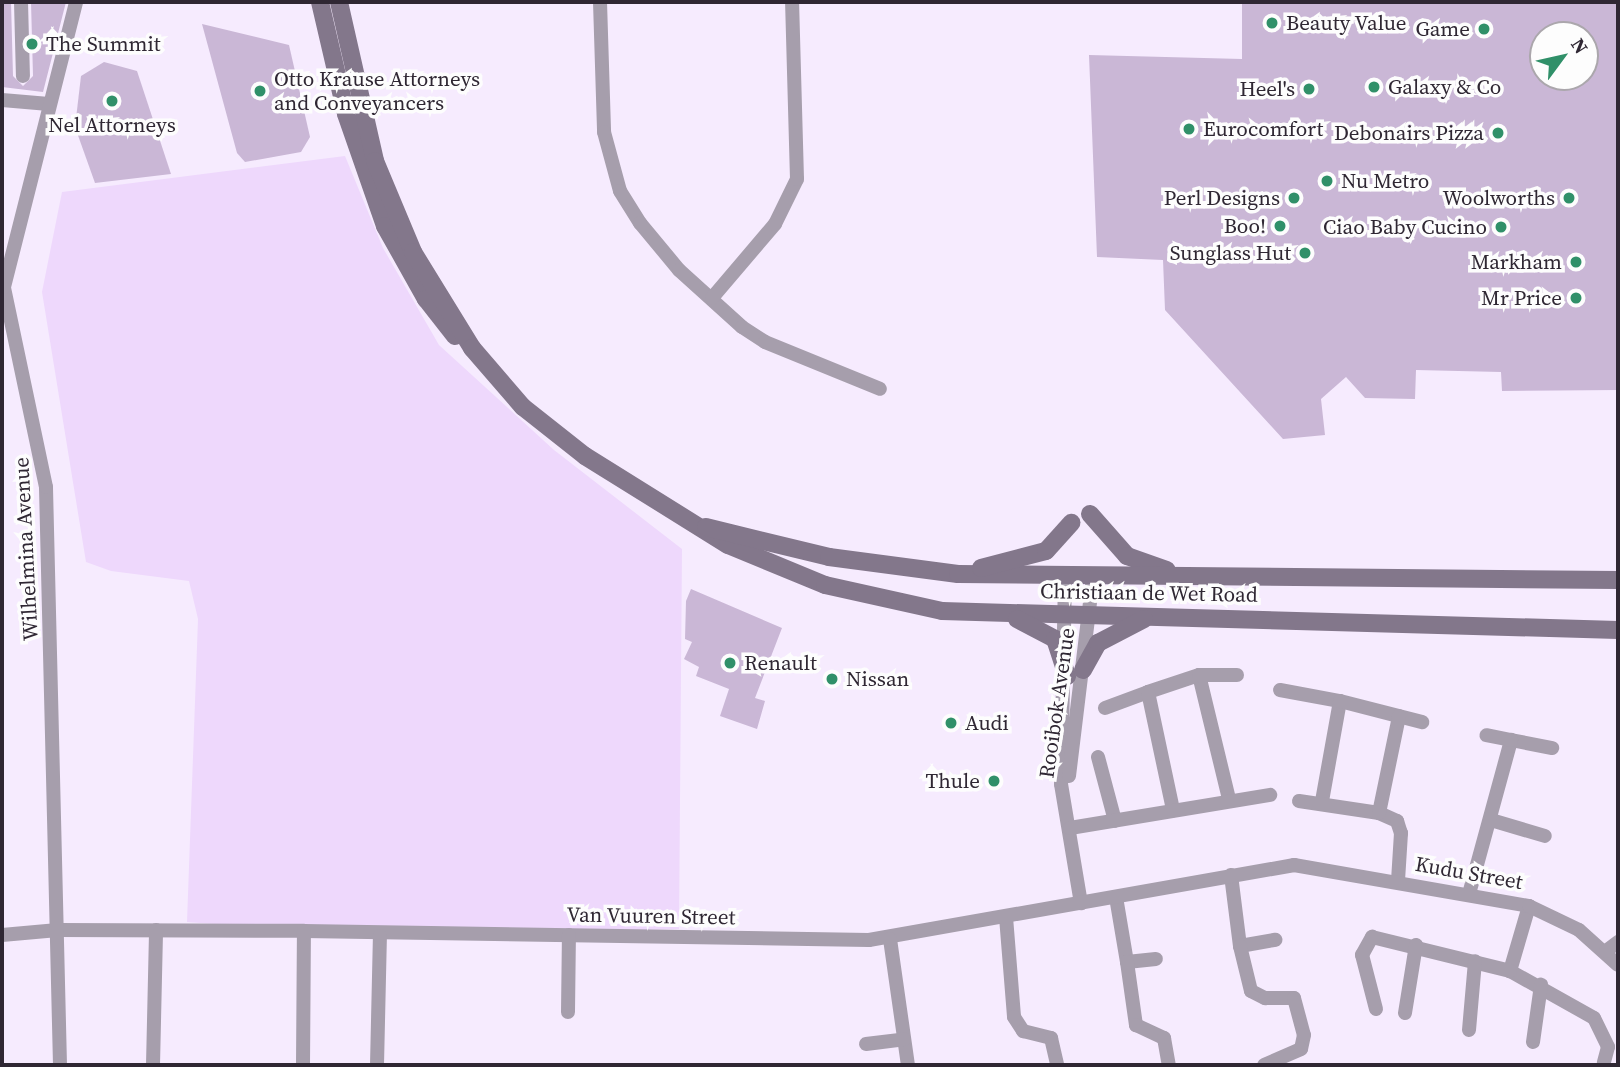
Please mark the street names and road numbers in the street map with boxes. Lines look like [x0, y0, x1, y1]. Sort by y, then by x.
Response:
street label: Wilhelmina Avenue [9, 456, 43, 642]
street label: Christiaan de Wet Road [1040, 578, 1258, 608]
street label: Rooibok Avenue [1034, 626, 1080, 780]
street label: Kudu Street [1413, 851, 1525, 895]
street label: Van Vuuren Street [566, 902, 736, 930]

